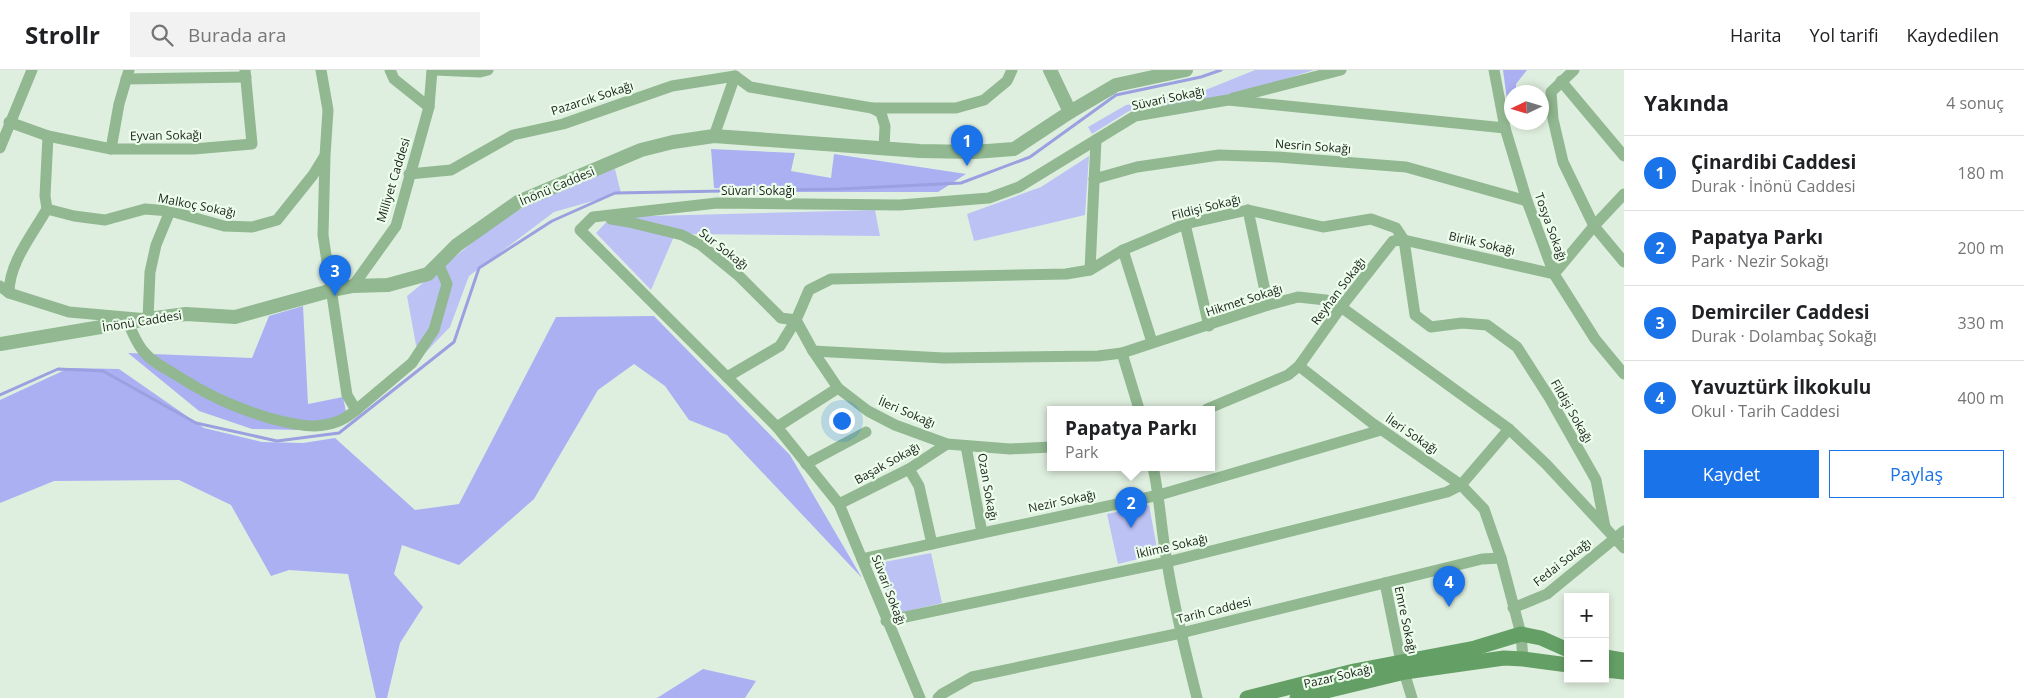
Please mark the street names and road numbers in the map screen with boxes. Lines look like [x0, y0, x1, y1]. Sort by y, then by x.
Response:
street label: Pazarcık Sokağı [549, 77, 635, 119]
street label: Süvari Sokağı [1130, 82, 1206, 114]
street label: Eyvan Sokağı [130, 126, 202, 144]
street label: Nesrin Sokağı [1274, 135, 1352, 157]
street label: Milliyet Caddesi [372, 136, 414, 224]
street label: İnönü Caddesi [517, 163, 597, 209]
street label: Süvari Sokağı [721, 182, 795, 199]
street label: Malkoç Sokağı [157, 189, 237, 221]
street label: Fildişi Sokağı [1170, 190, 1242, 224]
street label: Tosya Sokağı [1531, 190, 1571, 264]
street label: Sur Sokağı [696, 224, 752, 274]
street label: Birlik Sokağı [1447, 227, 1517, 259]
street label: Reyhan Sokağı [1307, 254, 1369, 328]
street label: Hikmet Sokağı [1203, 280, 1285, 320]
street label: İnönü Caddesi [101, 306, 183, 336]
street label: Fildişi Sokağı [1547, 376, 1597, 446]
street label: İleri Sokağı [876, 392, 938, 432]
street label: İleri Sokağı [1382, 410, 1442, 458]
street label: Başak Sokağı [851, 438, 923, 488]
street label: Ozan Sokağı [974, 452, 1002, 522]
street label: Nezir Sokağı [1027, 486, 1097, 516]
street label: İklime Sokağı [1135, 530, 1209, 562]
street label: Fedai Sokağı [1529, 534, 1595, 590]
street label: Süvari Sokağı [868, 552, 910, 628]
street label: Emre Sokağı [1391, 585, 1421, 655]
street label: Tarih Caddesi [1175, 593, 1253, 627]
street label: Pazar Sokağı [1302, 660, 1374, 692]

